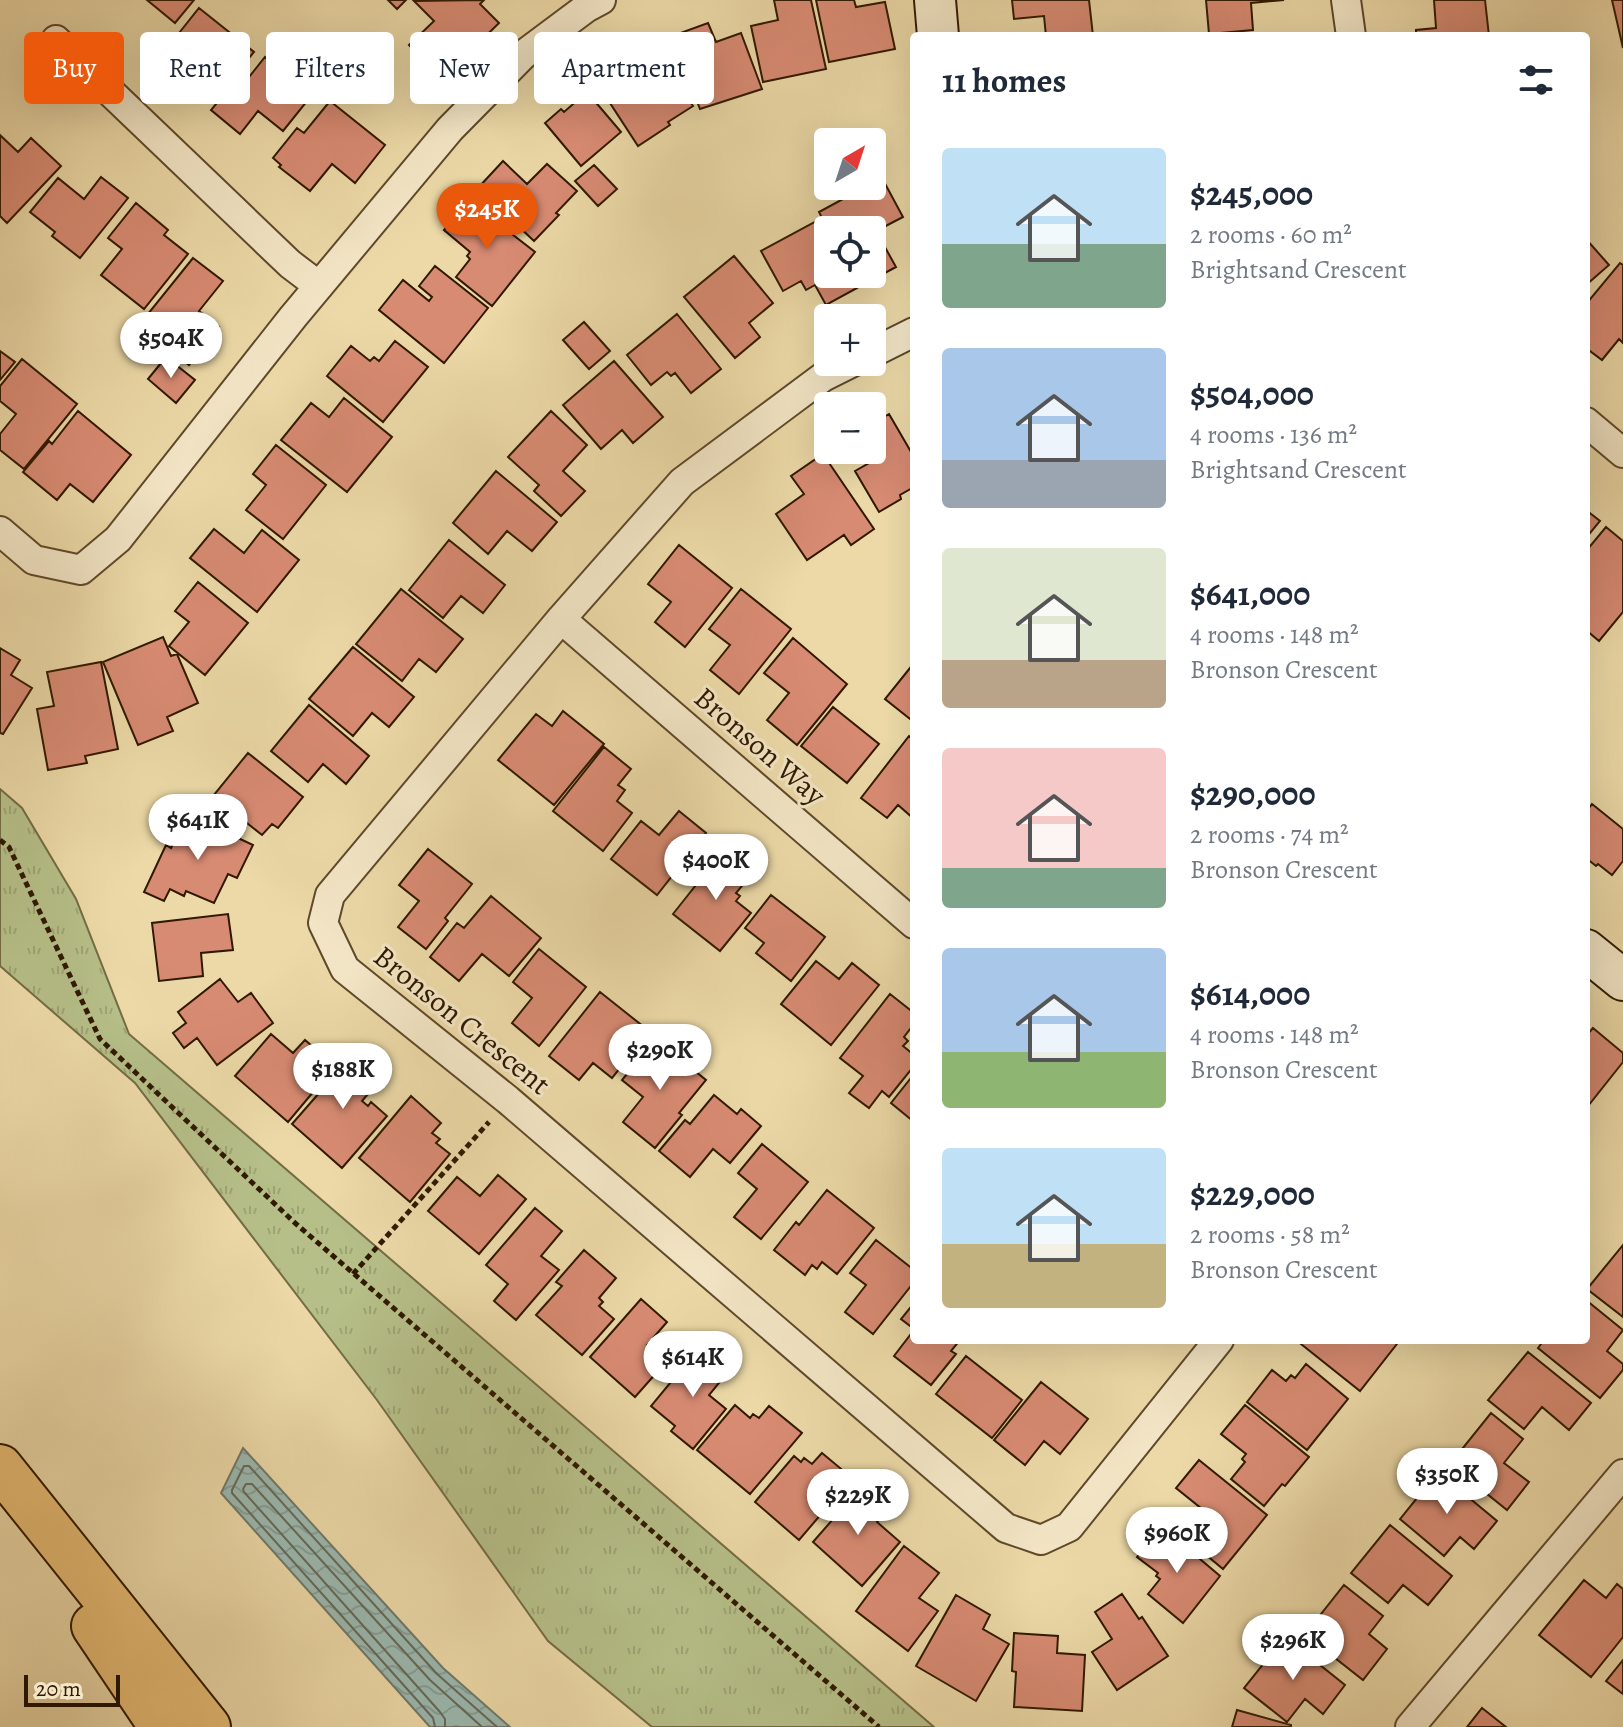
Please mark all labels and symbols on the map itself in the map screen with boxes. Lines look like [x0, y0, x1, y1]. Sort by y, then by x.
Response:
north arrow [814, 128, 886, 200]
pin: $245K [431, 183, 543, 251]
pin: $504K [115, 312, 227, 380]
street label: Bronson Way [686, 678, 835, 815]
pin: $641K [142, 794, 254, 862]
pin: $400K [660, 834, 772, 902]
street label: Bronson Crescent [365, 936, 559, 1104]
pin: $290K [604, 1024, 716, 1092]
pin: $188K [287, 1043, 399, 1111]
pin: $614K [637, 1331, 749, 1399]
pin: $350K [1391, 1448, 1503, 1516]
pin: $229K [802, 1469, 914, 1537]
pin: $960K [1121, 1507, 1233, 1575]
pin: $296K [1237, 1614, 1349, 1682]
scale bar [24, 1671, 120, 1707]

